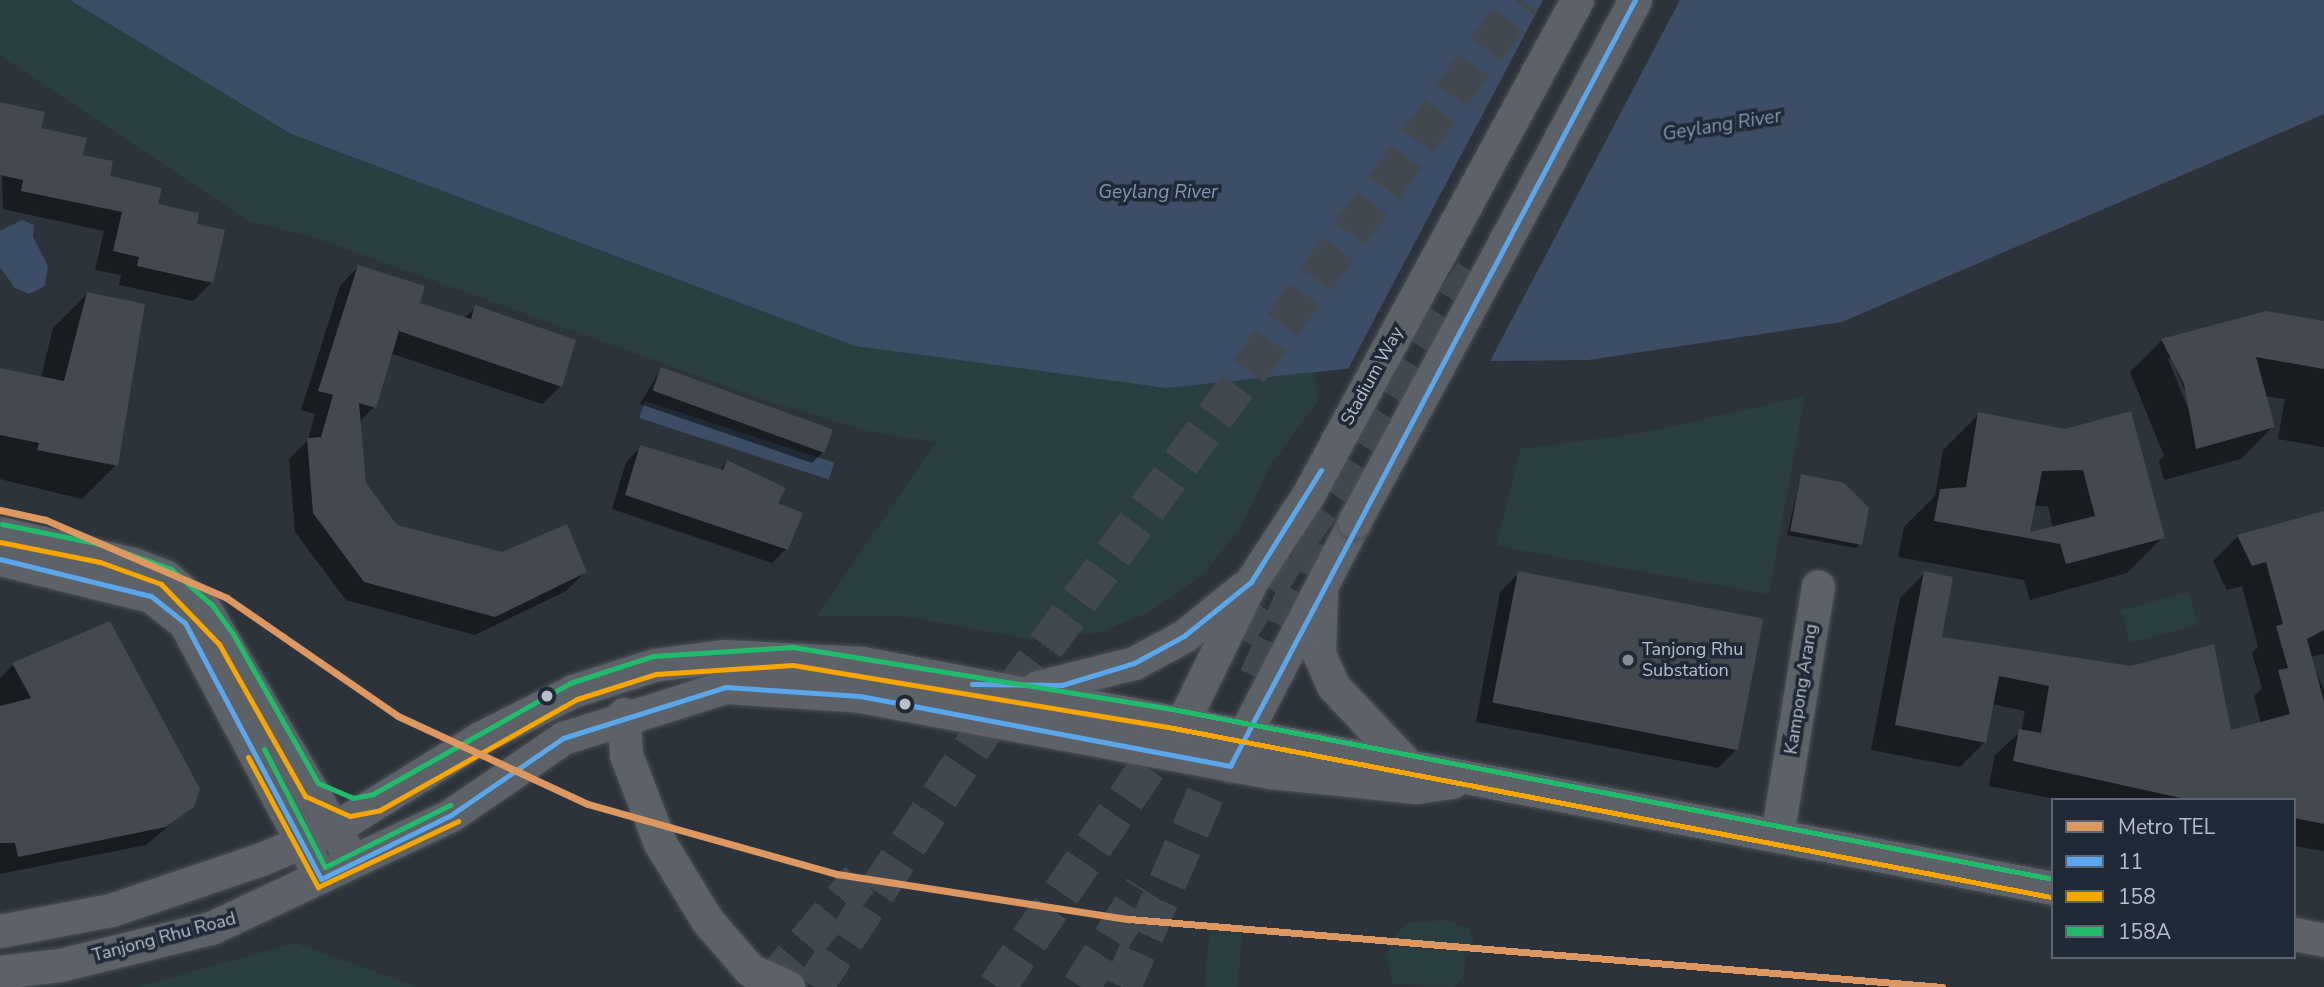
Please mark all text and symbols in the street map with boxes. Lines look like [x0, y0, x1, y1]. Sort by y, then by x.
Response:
water label: Geylang River [1661, 105, 1783, 147]
water label: Geylang River [1098, 182, 1218, 204]
street label: Stadium Way [1336, 323, 1408, 429]
street label: Kampong Arang [1780, 622, 1822, 756]
place label: Tanjong Rhu Substation [1642, 639, 1743, 682]
marker: Tanjong Rhu Substation [1620, 652, 1636, 668]
unlabelled marker [540, 689, 554, 703]
unlabelled marker [898, 697, 912, 711]
legend [2051, 798, 2296, 959]
text: Metro TEL [2118, 813, 2215, 841]
text: 11 [2118, 848, 2143, 876]
text: 158 [2118, 883, 2156, 911]
street label: Tanjong Rhu Road [90, 907, 238, 967]
text: 158A [2118, 918, 2171, 946]

